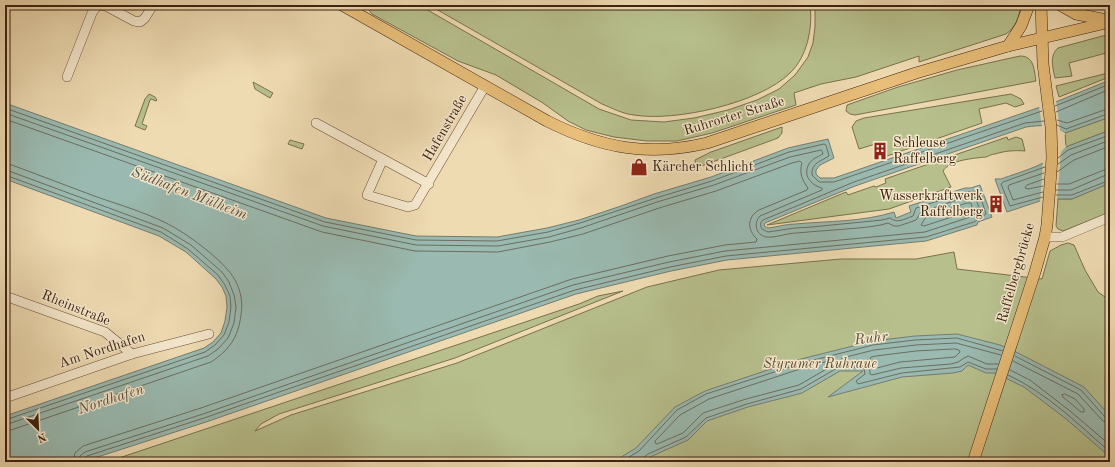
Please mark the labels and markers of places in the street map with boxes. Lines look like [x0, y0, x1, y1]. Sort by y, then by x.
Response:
place label: Schleuse Raffelberg [893, 136, 957, 166]
building icon: Schleuse Raffelberg [870, 141, 890, 161]
shop icon: Kärcher Schlicht [629, 157, 649, 177]
place label: Kärcher Schlicht [652, 160, 754, 174]
place label: Wasserkraftwerk Raffelberg [879, 189, 983, 219]
building icon: Wasserkraftwerk Raffelberg [986, 194, 1006, 214]

